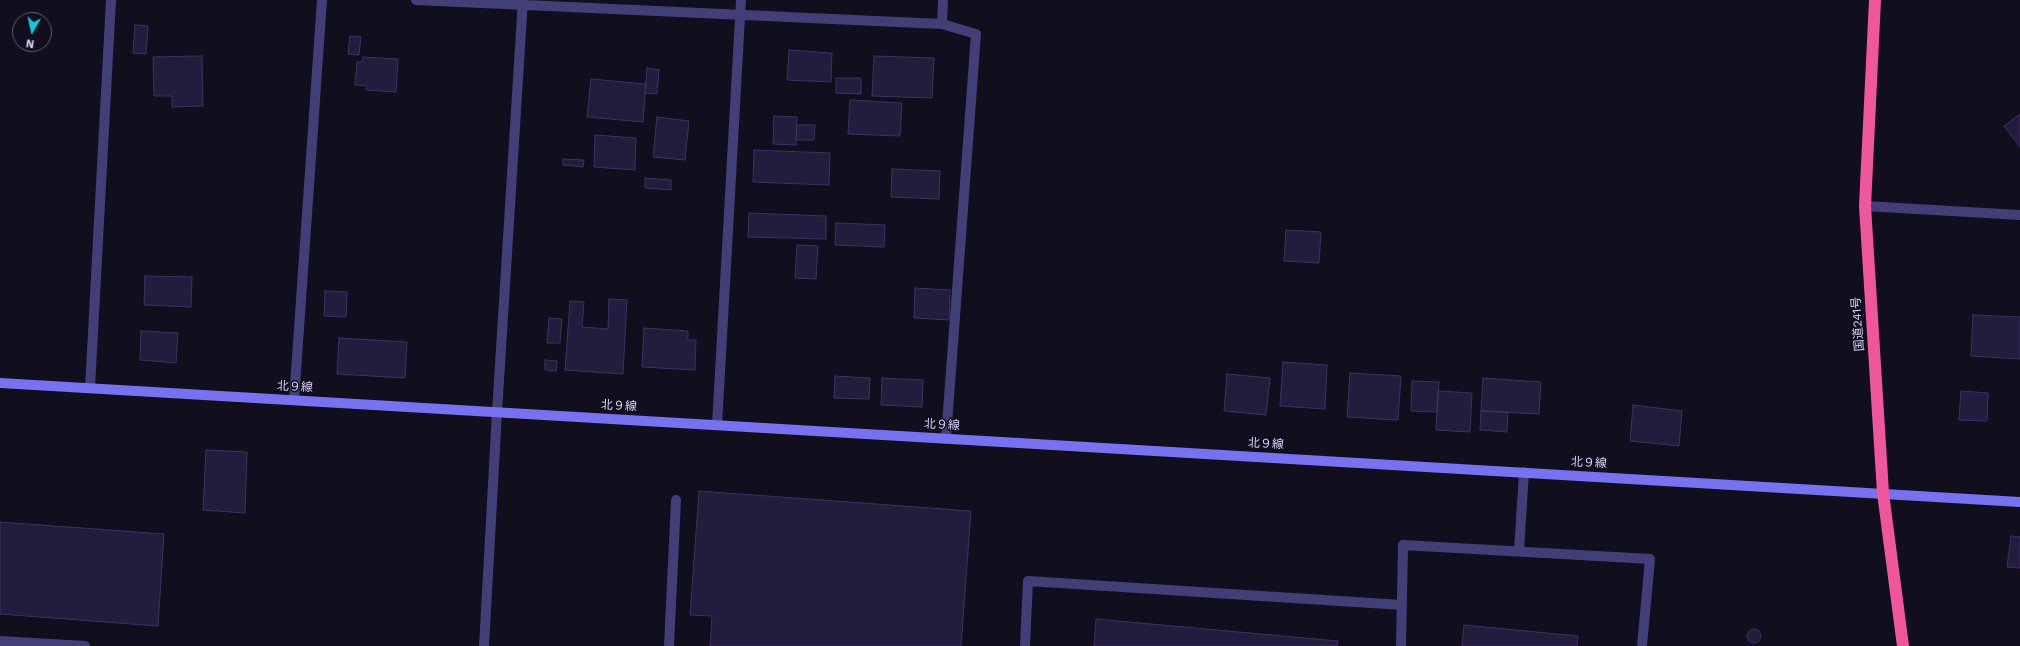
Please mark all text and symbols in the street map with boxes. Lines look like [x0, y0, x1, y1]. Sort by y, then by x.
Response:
north arrow [12, 12, 52, 52]
text: N [25, 36, 35, 50]
street label: 国道241号 [1849, 296, 1867, 352]
street label: 北９線 [277, 379, 313, 395]
street label: 北９線 [601, 398, 637, 414]
street label: 北９線 [924, 417, 960, 433]
street label: 北９線 [1248, 436, 1284, 452]
street label: 北９線 [1571, 455, 1607, 471]

